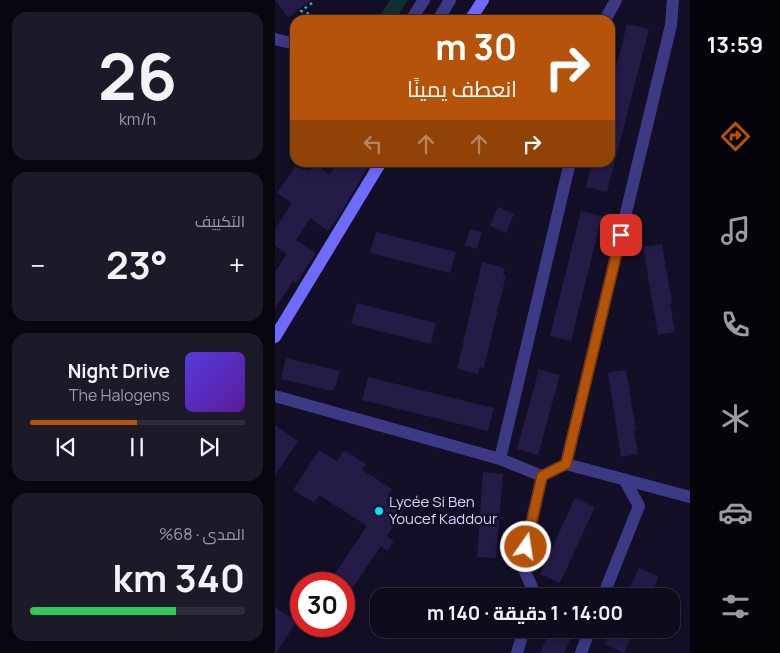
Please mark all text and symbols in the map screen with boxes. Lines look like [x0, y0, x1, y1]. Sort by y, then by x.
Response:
text: 30 m [435, 23, 517, 71]
text: 13:59 [707, 30, 763, 60]
text: 26 [98, 31, 177, 120]
icon: right [535, 35, 600, 100]
text: انعطف يمينًا [407, 74, 517, 104]
text: km/h [119, 108, 156, 130]
icon: directions [718, 119, 753, 154]
icon: left [359, 130, 387, 158]
icon: ahead [412, 130, 440, 158]
icon: ahead [465, 130, 493, 158]
icon: right [518, 130, 546, 158]
text: التكييف [195, 210, 245, 232]
icon: music [718, 213, 753, 248]
pin [600, 214, 642, 256]
icon: arrive [607, 221, 635, 249]
text: 23° [106, 238, 168, 290]
text: − [30, 246, 45, 284]
text: + [229, 246, 245, 284]
icon: phone [718, 307, 753, 342]
text: Night Drive [68, 358, 170, 384]
text: The Halogens [69, 384, 170, 406]
icon: climate [718, 401, 753, 436]
icon: previous [52, 433, 80, 461]
icon: pause [123, 433, 151, 461]
icon: next [195, 433, 223, 461]
place label: Lycée Si Ben Youcef Kaddour [389, 491, 498, 529]
icon: car [718, 495, 753, 530]
marker: Lycée Si Ben Youcef Kaddour [373, 505, 385, 517]
position arrow [499, 520, 551, 572]
text: المدى · 68% [159, 523, 245, 545]
text: 340 km [113, 551, 245, 603]
speed limit sign: 30 [290, 572, 355, 637]
icon: filters [718, 589, 753, 624]
text: 14:00 · 1 دقيقة · 140 m [427, 600, 623, 626]

